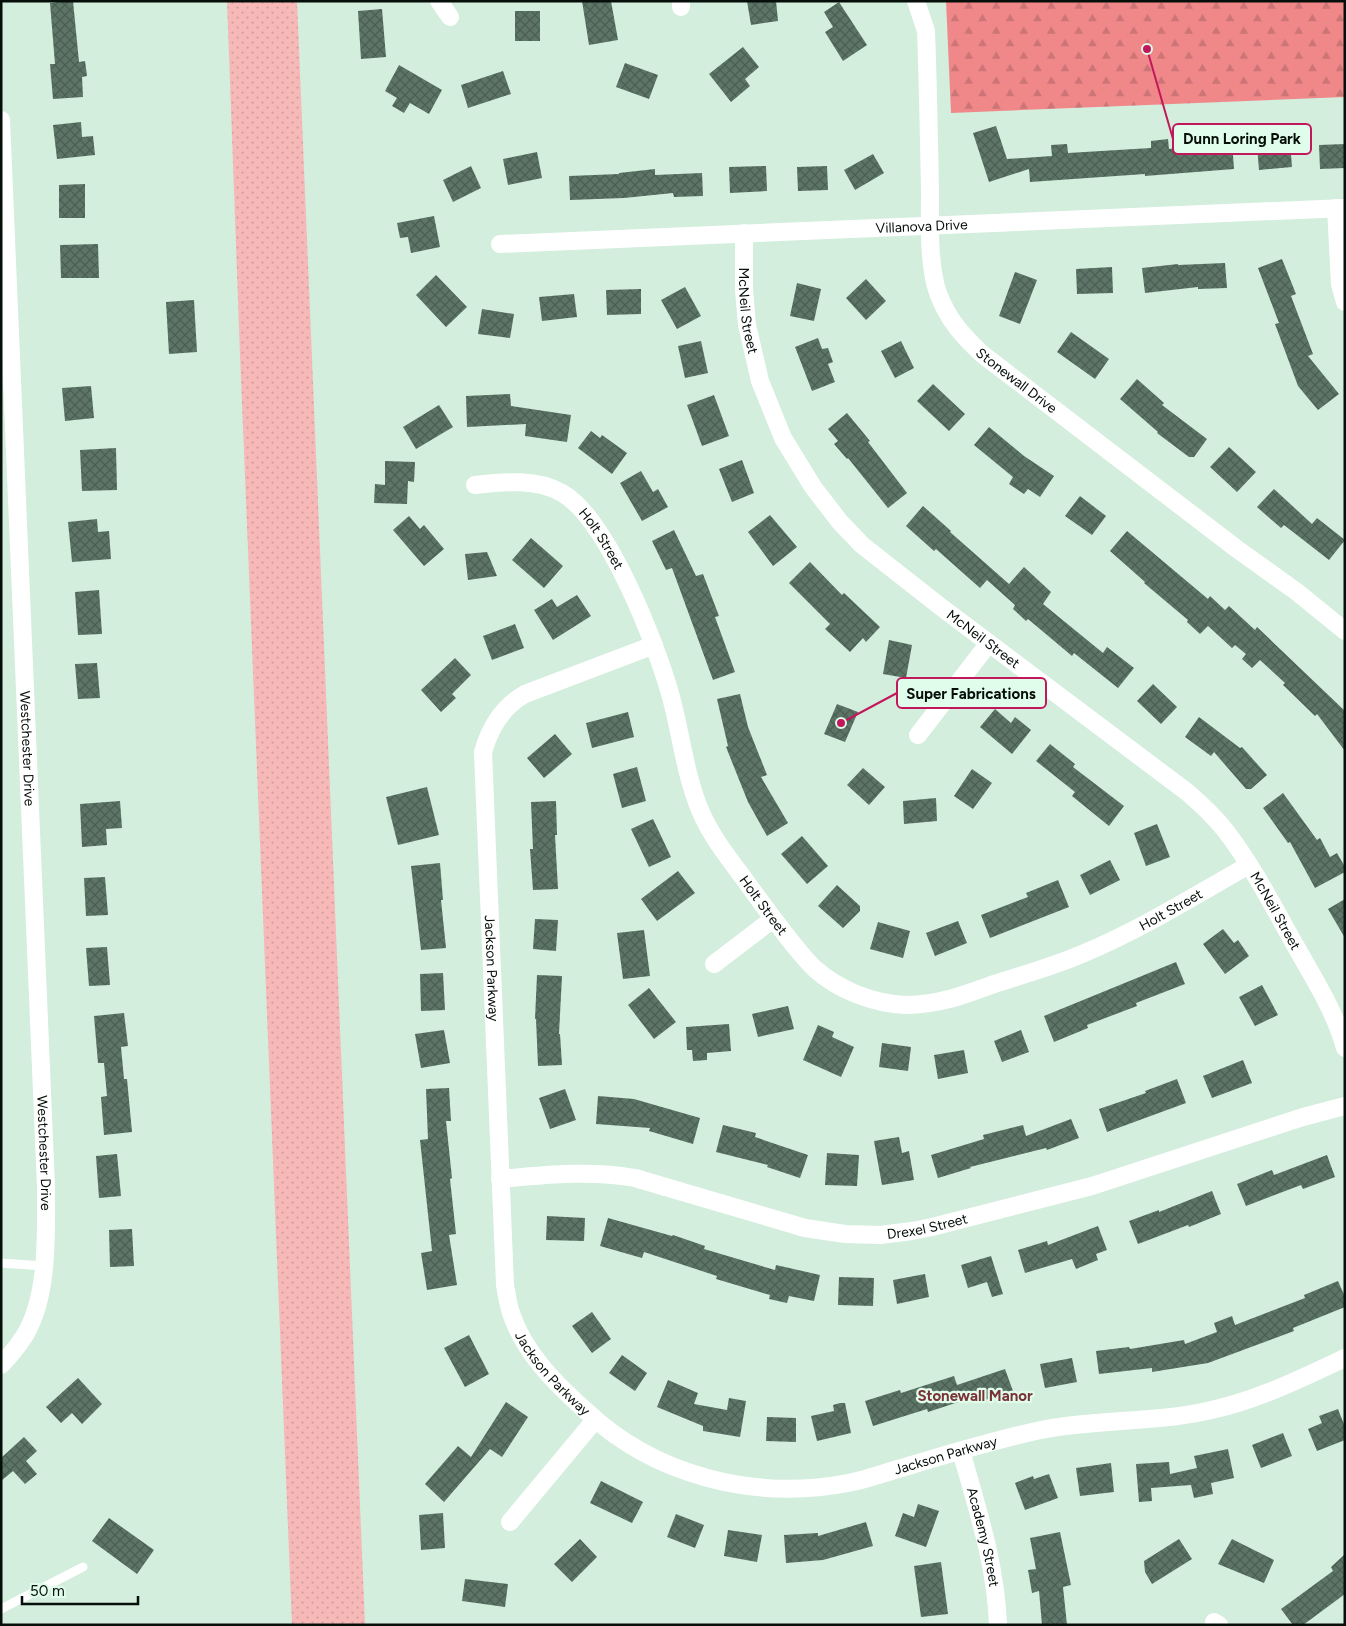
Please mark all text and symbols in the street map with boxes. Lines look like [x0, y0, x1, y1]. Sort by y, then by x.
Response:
callout: Dunn Loring Park [1173, 124, 1311, 154]
text: Dunn Loring Park [1183, 130, 1301, 148]
street label: Villanova Drive [875, 216, 968, 236]
street label: McNeil Street [735, 268, 762, 356]
street label: Stonewall Drive [972, 344, 1061, 417]
street label: Holt Street [575, 504, 627, 572]
street label: McNeil Street [943, 606, 1023, 672]
callout: Super Fabrications [897, 678, 1046, 708]
text: Super Fabrications [906, 685, 1036, 703]
street label: Westchester Drive [17, 690, 38, 807]
street label: McNeil Street [1247, 869, 1304, 953]
street label: Holt Street [736, 872, 791, 938]
street label: Holt Street [1136, 885, 1205, 934]
street label: Jackson Parkway [481, 915, 503, 1022]
street label: Westchester Drive [34, 1095, 55, 1211]
street label: Drexel Street [886, 1210, 969, 1243]
street label: Jackson Parkway [512, 1328, 594, 1420]
district label: Stonewall Manor [917, 1387, 1033, 1405]
street label: Jackson Parkway [892, 1432, 1000, 1478]
street label: Academy Street [963, 1485, 1003, 1588]
scale bar [22, 1574, 139, 1606]
text: 50 m [30, 1582, 65, 1600]

